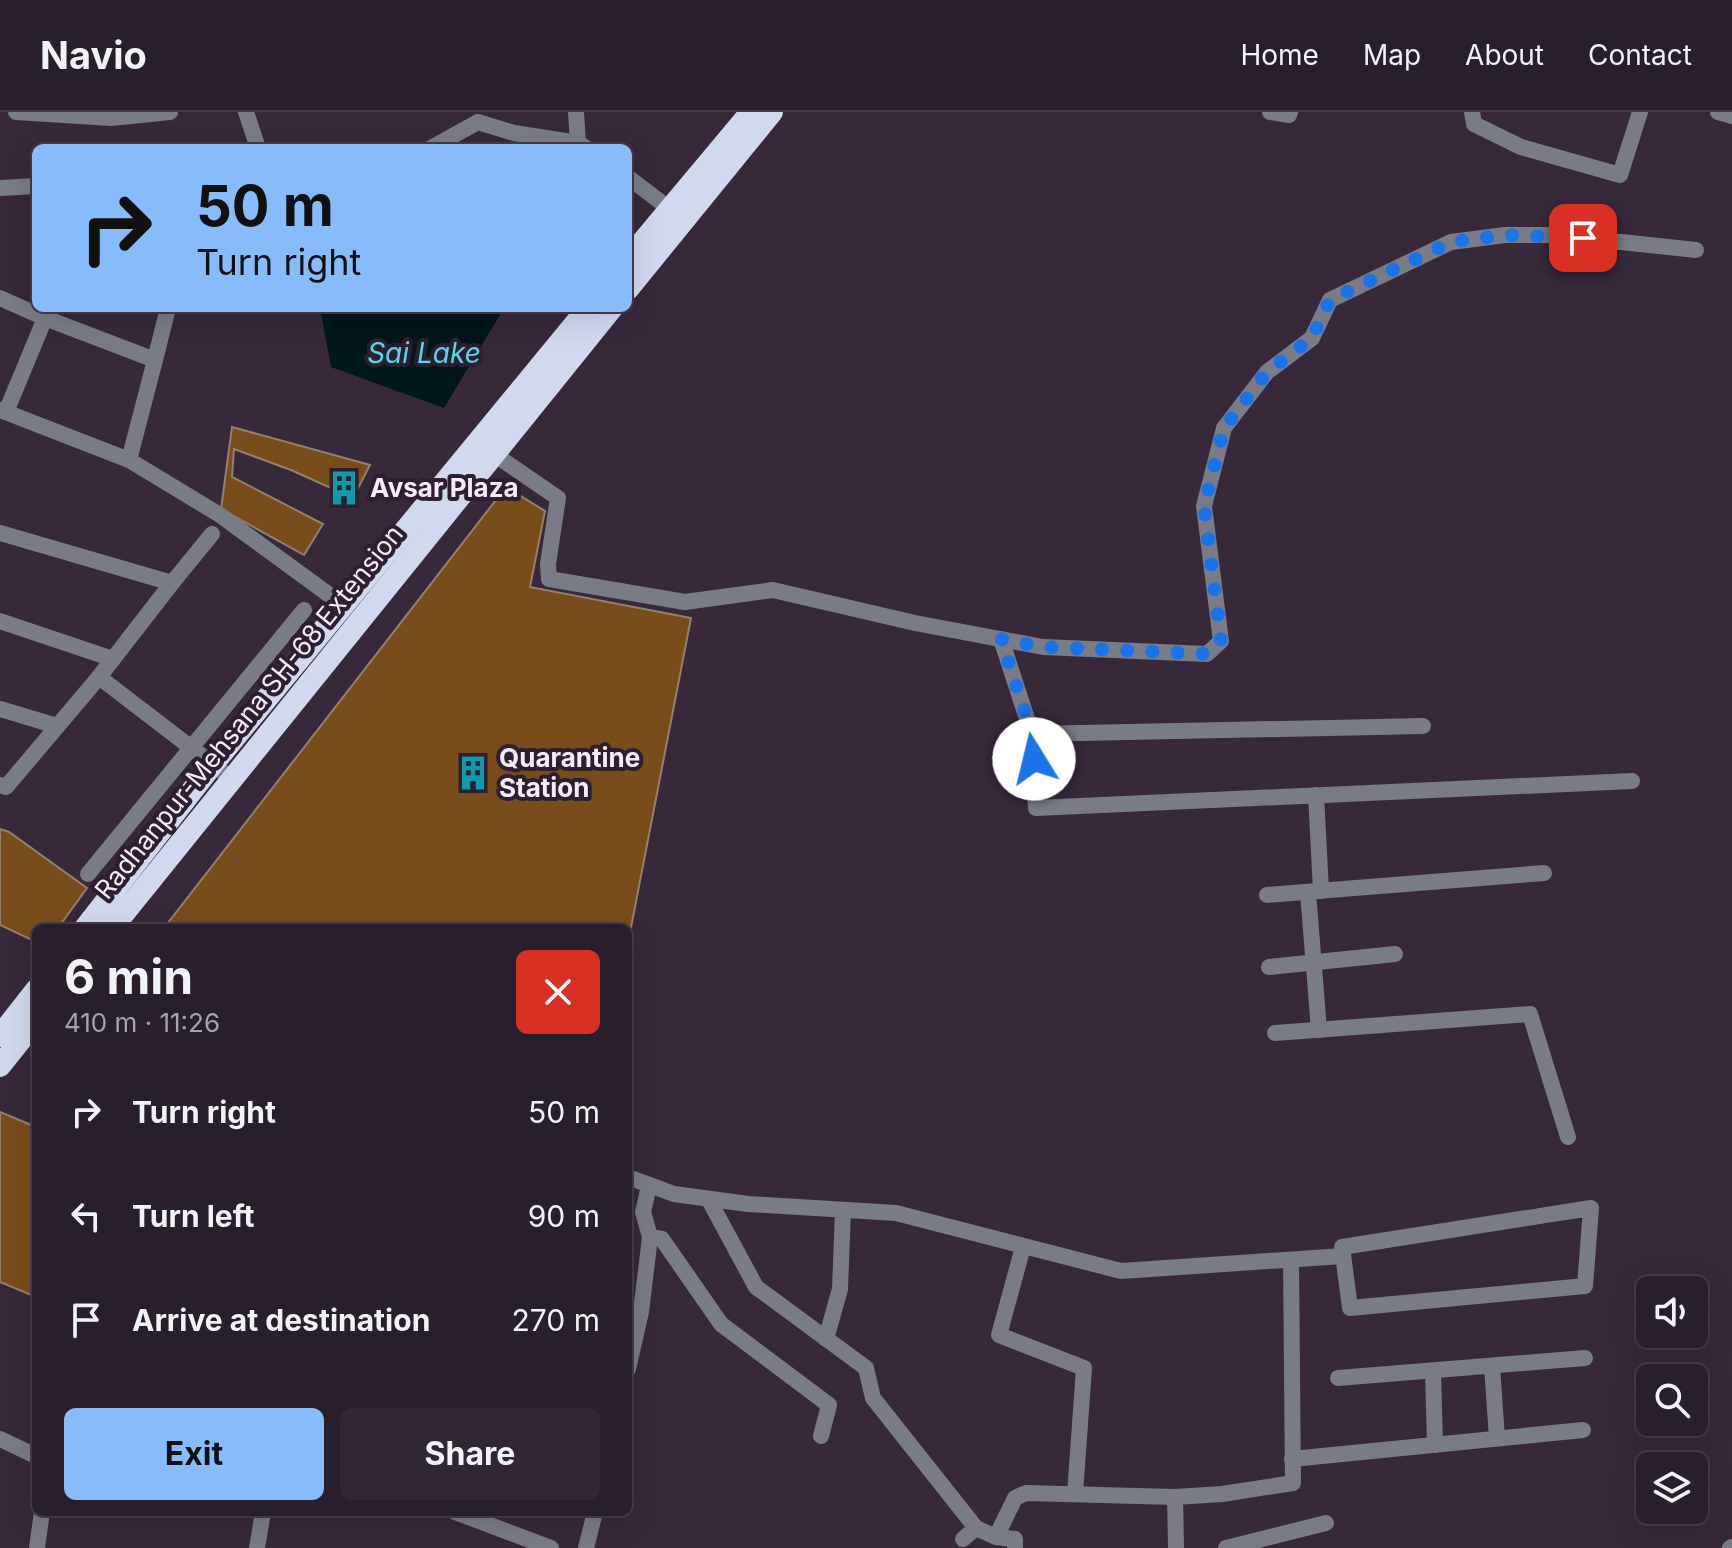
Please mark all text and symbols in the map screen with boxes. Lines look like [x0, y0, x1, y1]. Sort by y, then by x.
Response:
text: Navio [40, 32, 147, 78]
text: Home [1240, 38, 1319, 72]
text: Map [1363, 38, 1421, 72]
text: About [1465, 38, 1544, 72]
text: Contact [1588, 38, 1692, 72]
text: 50 m [196, 172, 334, 240]
icon: right [64, 176, 168, 280]
pin [1549, 204, 1617, 272]
icon: arrive [1561, 216, 1605, 260]
text: Turn right [196, 240, 361, 284]
water label: Sai Lake [367, 336, 481, 370]
building icon: Avsar Plaza [325, 469, 363, 507]
place label: Avsar Plaza [370, 472, 519, 503]
street label: Radhanpur-Mehsana SH-68 Extension [88, 519, 409, 905]
position arrow [992, 717, 1076, 801]
place label: Quarantine Station [499, 742, 640, 803]
building icon: Quarantine Station [454, 754, 492, 792]
text: 6 min [64, 947, 193, 1006]
button: close [516, 950, 600, 1034]
text: 410 m · 11:26 [64, 1007, 220, 1038]
icon: right [64, 1090, 108, 1134]
text: Turn right [132, 1094, 276, 1130]
text: 50 m [528, 1094, 600, 1130]
icon: left [64, 1194, 108, 1238]
text: Turn left [132, 1198, 254, 1234]
text: 90 m [528, 1198, 600, 1234]
map controls [1636, 1276, 1708, 1524]
button: sound [1636, 1276, 1708, 1348]
icon: arrive [64, 1298, 108, 1342]
text: Arrive at destination [132, 1302, 430, 1338]
text: 270 m [512, 1302, 600, 1338]
button: search [1636, 1364, 1708, 1436]
button: Exit [64, 1408, 324, 1500]
button: Share [340, 1408, 600, 1500]
button: layers [1636, 1452, 1708, 1524]

